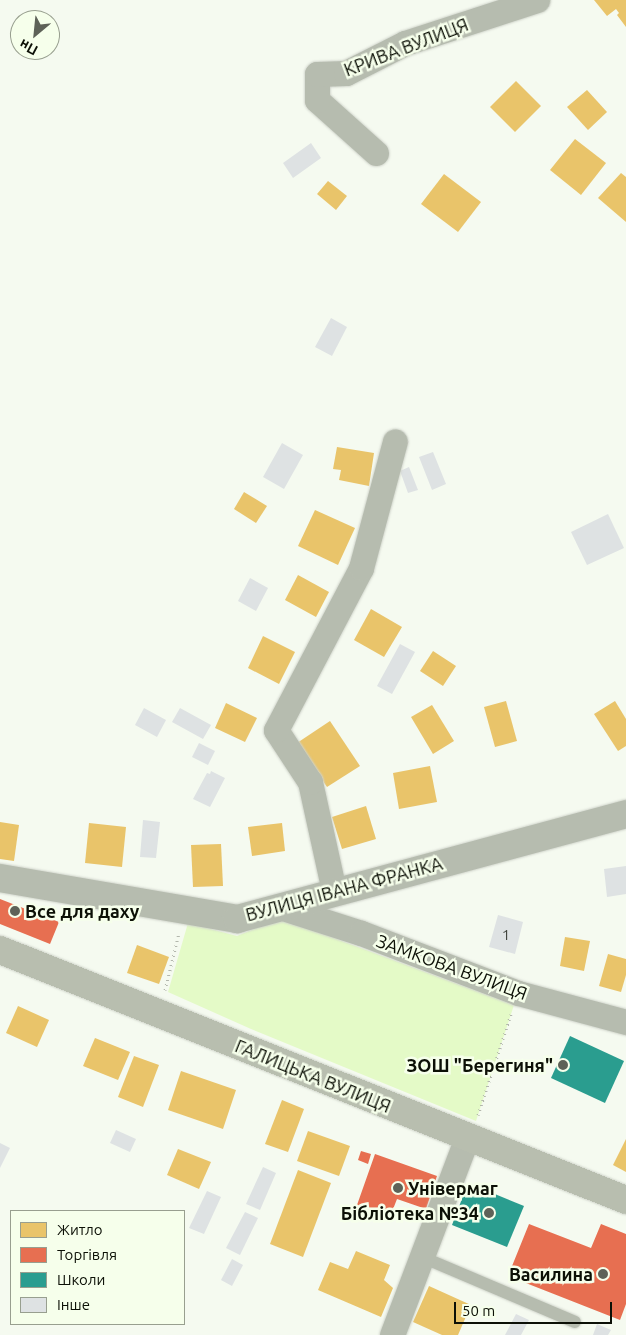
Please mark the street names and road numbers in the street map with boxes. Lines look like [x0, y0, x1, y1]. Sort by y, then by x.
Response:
street label: КРИВА ВУЛИЦЯ [341, 13, 471, 81]
street label: ВУЛИЦЯ ІВАНА ФРАНКА [243, 852, 445, 926]
street label: ЗАМКОВА ВУЛИЦЯ [374, 930, 530, 1004]
street label: ГАЛИЦЬКА ВУЛИЦЯ [232, 1035, 394, 1117]

